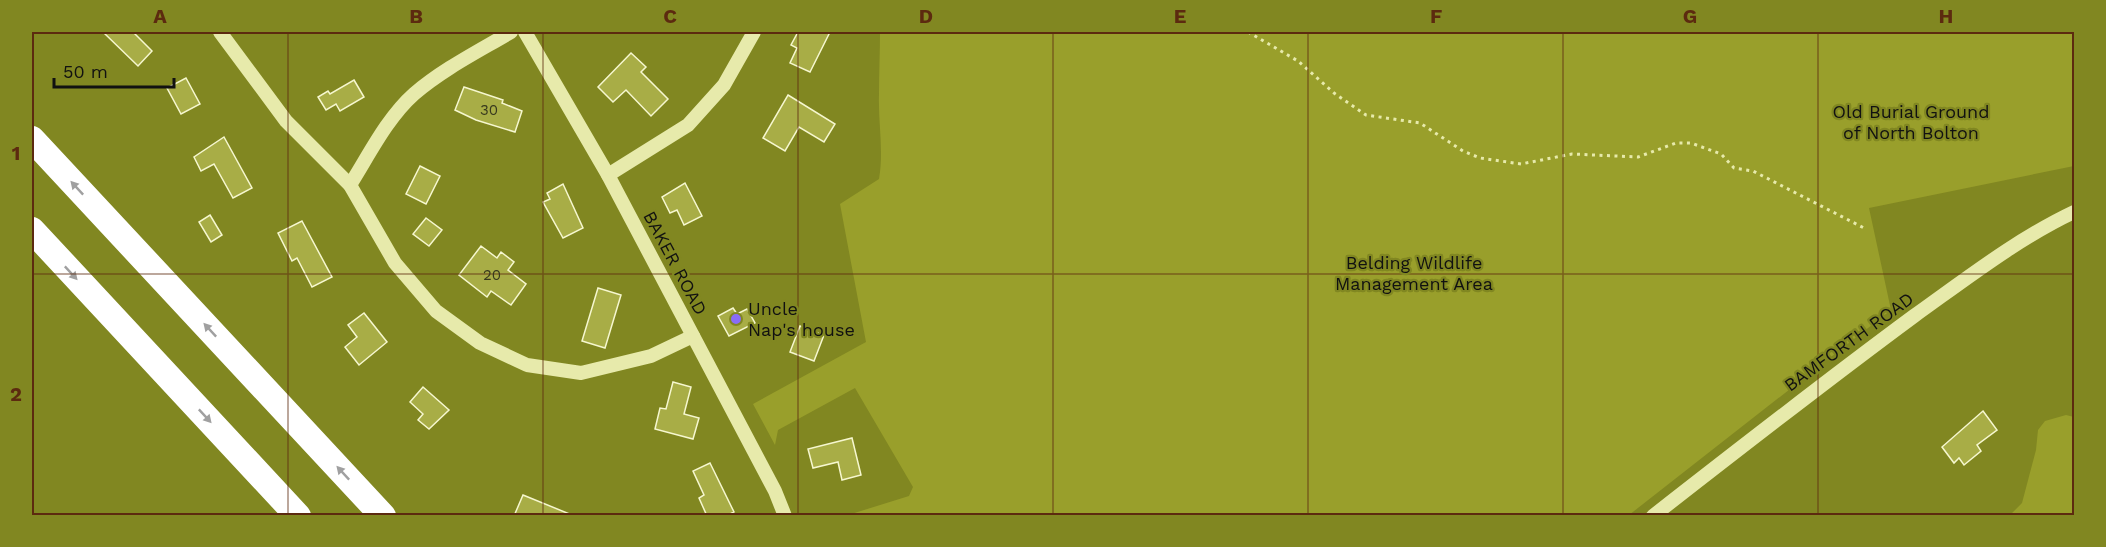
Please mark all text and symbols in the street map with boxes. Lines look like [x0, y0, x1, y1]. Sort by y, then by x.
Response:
text: A [153, 4, 167, 28]
text: B [409, 4, 423, 28]
text: C [663, 4, 677, 28]
text: D [919, 4, 933, 28]
text: E [1174, 4, 1186, 28]
text: F [1430, 4, 1442, 28]
text: G [1683, 4, 1697, 28]
text: H [1939, 4, 1953, 28]
scale bar [54, 51, 174, 89]
text: 50 m [63, 61, 108, 82]
house number: 30 [480, 101, 498, 119]
park label: Old Burial Ground of North Bolton [1832, 101, 1990, 143]
text: 1 [12, 141, 20, 165]
one-way arrow [71, 181, 84, 196]
street label: BAKER ROAD [639, 207, 712, 318]
park label: Belding Wildlife Management Area [1335, 252, 1493, 294]
one-way arrow [64, 266, 78, 280]
house number: 20 [483, 266, 501, 284]
street label: BAMFORTH ROAD [1780, 288, 1917, 396]
place label: Uncle Nap's house [748, 298, 855, 340]
marker: Uncle Nap's house [729, 312, 743, 326]
one-way arrow [203, 323, 217, 338]
text: 2 [10, 382, 22, 406]
one-way arrow [197, 408, 211, 422]
one-way arrow [337, 466, 351, 480]

